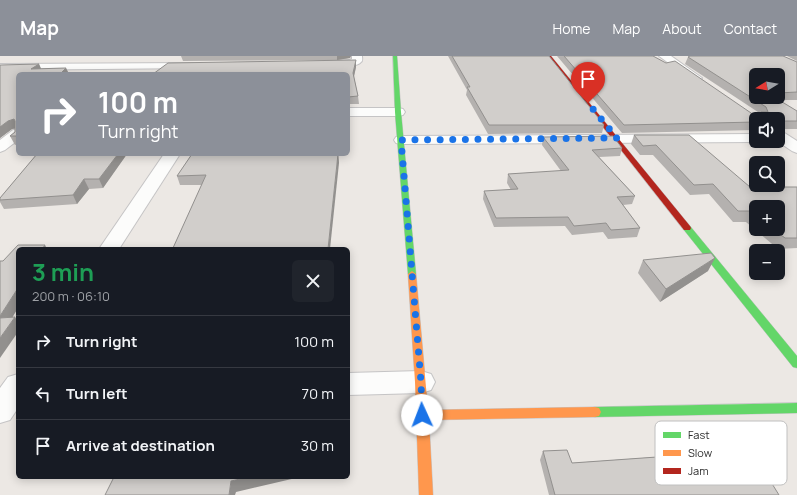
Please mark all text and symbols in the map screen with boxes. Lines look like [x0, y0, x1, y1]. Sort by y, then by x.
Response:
text: Map [20, 15, 59, 41]
text: Home [553, 19, 590, 38]
text: Map [612, 19, 640, 38]
text: About [662, 19, 702, 38]
text: Contact [724, 19, 777, 38]
pin [571, 62, 605, 103]
icon: arrive [577, 68, 599, 90]
north arrow [749, 68, 785, 104]
map controls [749, 68, 785, 280]
text: 100 m [98, 83, 178, 121]
icon: right [32, 88, 84, 140]
button: sound [749, 112, 785, 148]
text: Turn right [98, 119, 179, 143]
button: search [749, 156, 785, 192]
button: + [749, 200, 785, 236]
button: − [749, 244, 785, 280]
text: 3 min [32, 255, 94, 288]
button: close [292, 260, 334, 302]
text: 200 m · 06:10 [32, 287, 110, 305]
icon: right [32, 331, 54, 353]
text: Turn right [66, 331, 137, 352]
text: 100 m [294, 331, 334, 352]
icon: left [32, 383, 54, 405]
text: Turn left [66, 383, 128, 404]
text: 70 m [302, 383, 334, 404]
position arrow [401, 394, 443, 436]
legend [655, 421, 787, 485]
text: Fast [688, 427, 710, 442]
icon: arrive [32, 435, 54, 457]
text: Arrive at destination [66, 435, 215, 456]
text: 30 m [301, 435, 334, 456]
text: Slow [688, 445, 713, 460]
text: Jam [688, 463, 709, 478]

